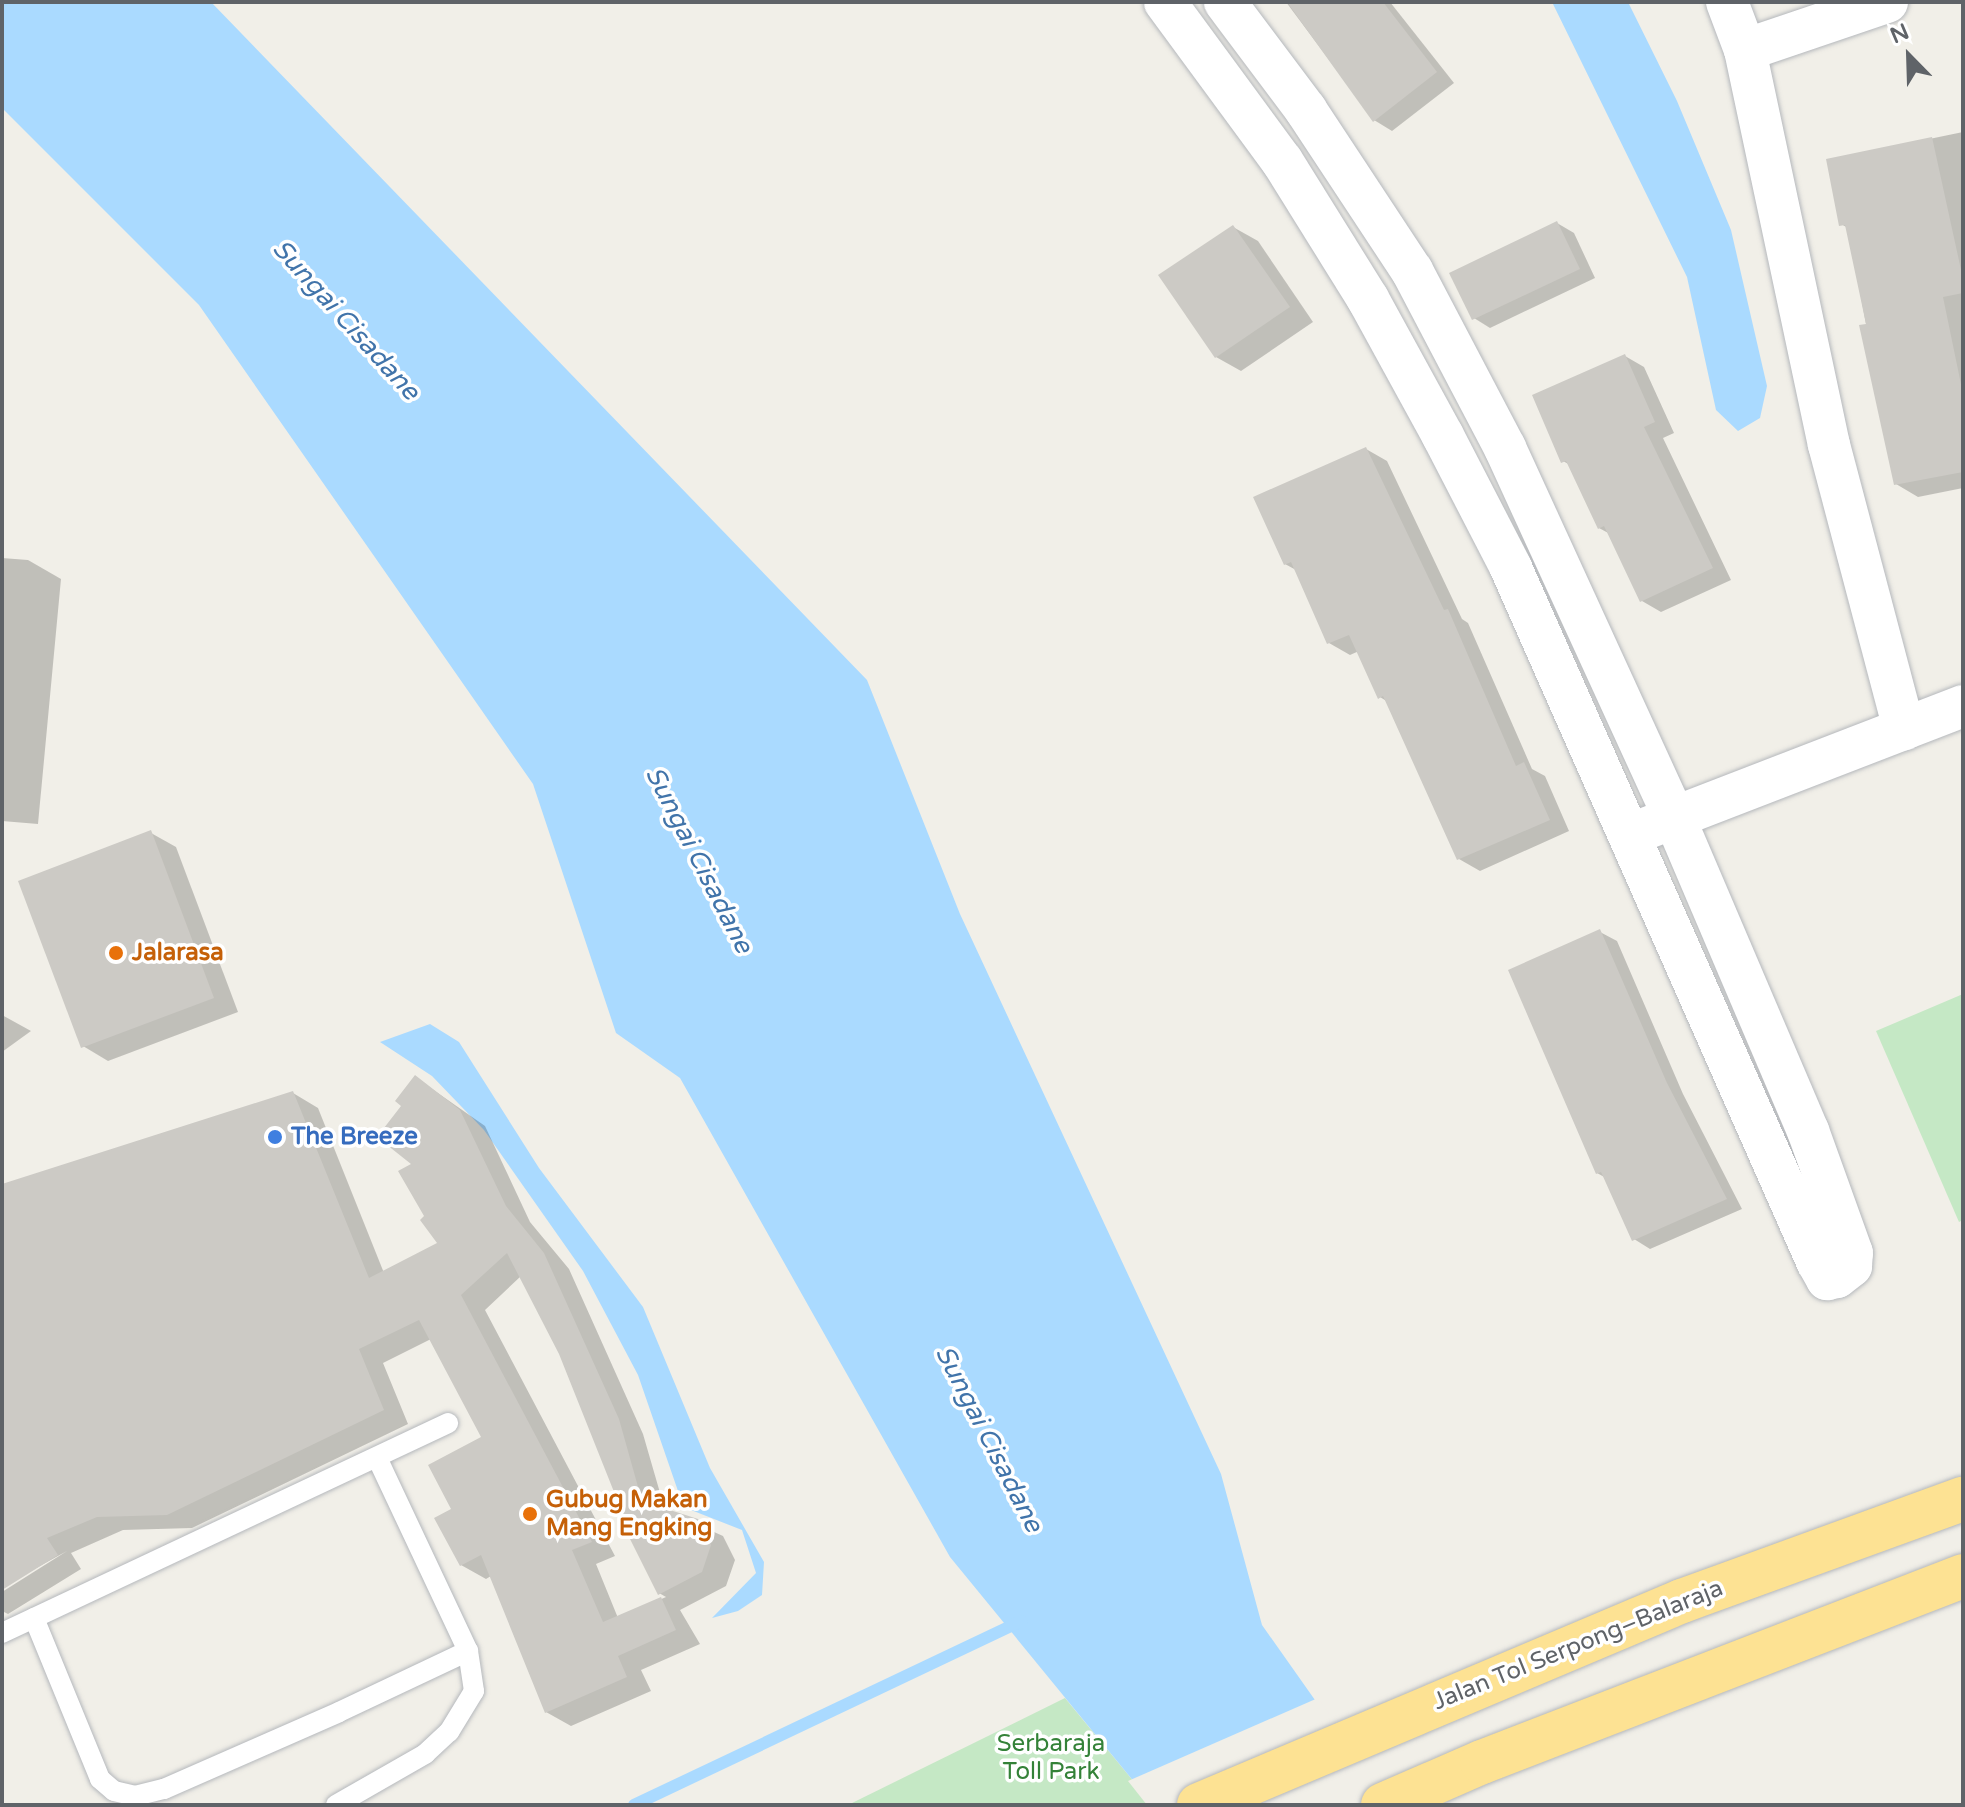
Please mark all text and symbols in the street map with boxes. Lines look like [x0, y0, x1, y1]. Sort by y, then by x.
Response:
north arrow [1869, 16, 1949, 96]
text: N [1886, 18, 1913, 49]
water label: Sungai Cisadane [266, 233, 426, 407]
water label: Sungai Cisadane [639, 762, 759, 958]
place label: Jalarasa [132, 939, 224, 967]
marker: Jalarasa [107, 944, 125, 962]
place label: The Breeze [291, 1123, 418, 1151]
marker: The Breeze [266, 1128, 284, 1146]
water label: Sungai Cisadane [929, 1341, 1049, 1537]
place label: Gubug Makan Mang Engking [546, 1486, 712, 1542]
marker: Gubug Makan Mang Engking [521, 1505, 539, 1523]
street label: Jalan Tol Serpong–Balaraja [1429, 1574, 1727, 1716]
park label: Serbaraja Toll Park [997, 1730, 1105, 1786]

